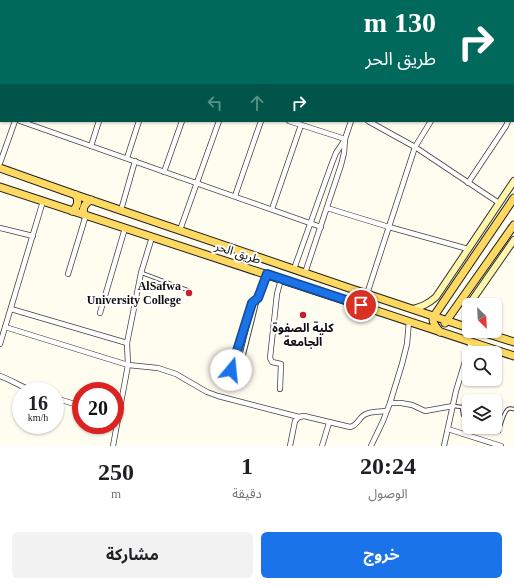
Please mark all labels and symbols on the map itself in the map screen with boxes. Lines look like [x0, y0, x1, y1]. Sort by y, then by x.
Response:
street label: طريق الحر [212, 239, 263, 268]
place label: AlSafwa University College [87, 279, 182, 307]
marker: AlSafwa University College [184, 288, 194, 298]
pin [344, 288, 378, 322]
north arrow [462, 298, 502, 338]
marker: كلية الصفوة الجامعة [298, 310, 308, 320]
place label: كلية الصفوة الجامعة [272, 321, 334, 349]
position arrow [210, 349, 252, 391]
speed limit sign: 20 [72, 382, 124, 434]

